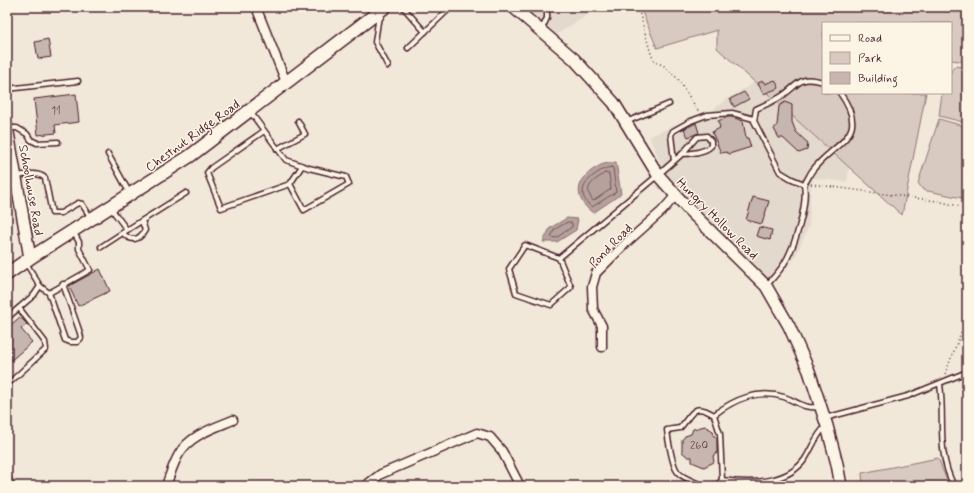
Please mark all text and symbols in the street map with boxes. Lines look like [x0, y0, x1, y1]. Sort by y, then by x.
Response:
legend [822, 22, 952, 94]
text: Road [858, 31, 882, 47]
text: Park [858, 51, 882, 67]
text: Building [858, 71, 898, 88]
street label: Chestnut Ridge Road [142, 96, 245, 178]
house number: 11 [51, 104, 61, 118]
street label: Schoolhouse Road [14, 143, 47, 237]
street label: Hungry Hollow Road [672, 174, 762, 264]
street label: Pond Road [586, 220, 636, 272]
house number: 260 [690, 439, 708, 453]

